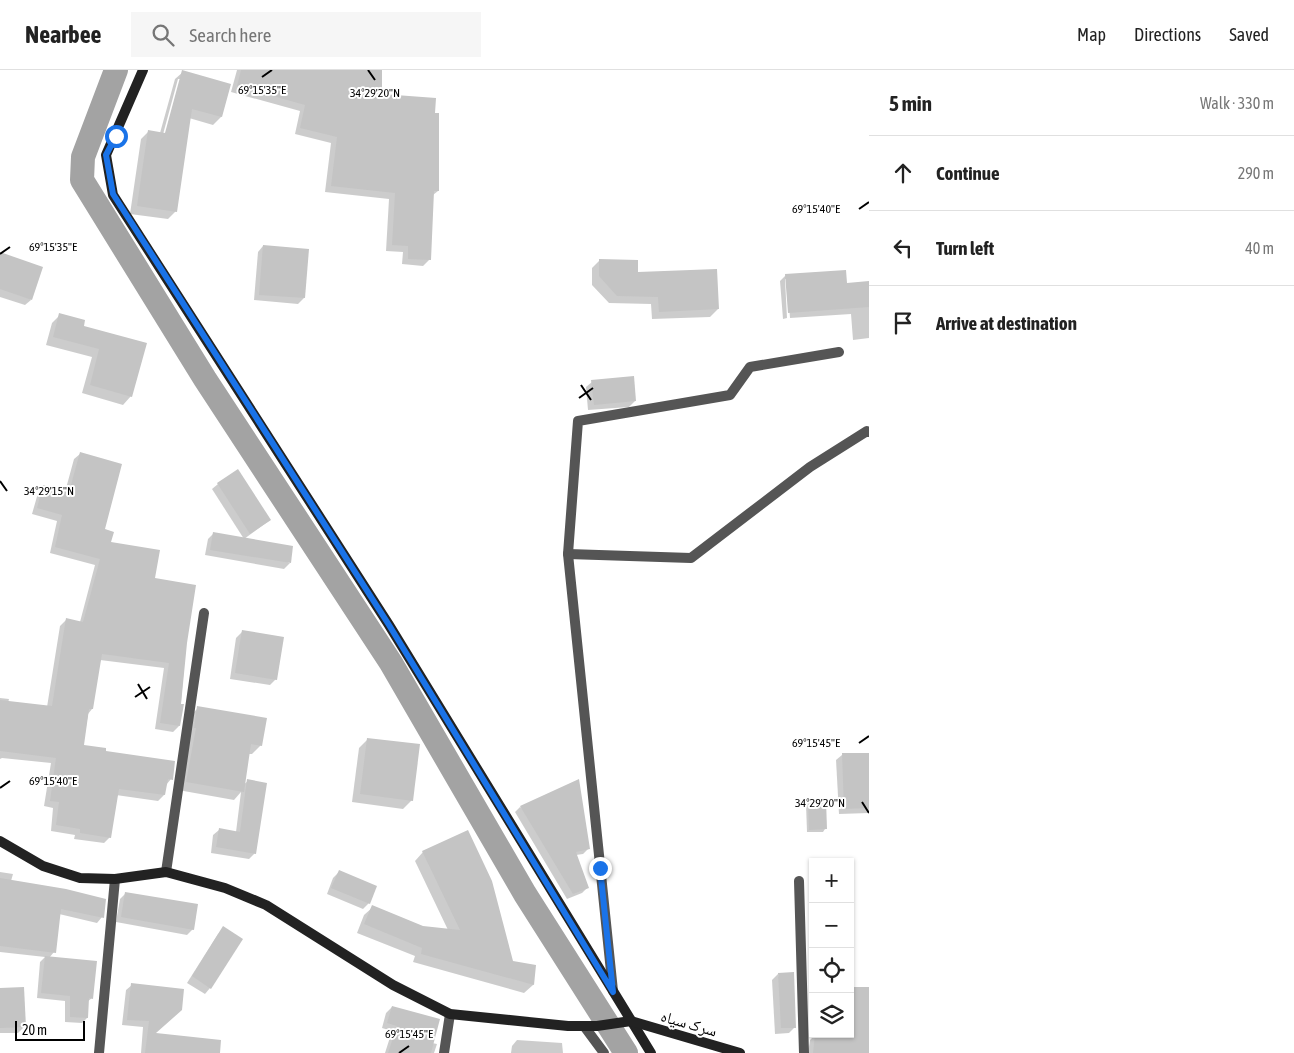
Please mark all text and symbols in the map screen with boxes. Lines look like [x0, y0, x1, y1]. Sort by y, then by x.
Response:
search box [131, 12, 481, 57]
text: Nearbee [25, 21, 101, 48]
icon: search [149, 21, 177, 49]
text: Search here [189, 24, 271, 46]
text: Map [1077, 24, 1106, 45]
text: Directions [1134, 24, 1201, 45]
text: Saved [1229, 24, 1269, 45]
text: 69°15'35"E [238, 83, 286, 97]
text: 34°29'20"N [350, 86, 400, 100]
text: 5 min [889, 91, 932, 115]
text: Walk · 330 m [1200, 94, 1274, 112]
route start [105, 125, 128, 148]
icon: ahead [889, 159, 917, 187]
text: Continue [936, 162, 1000, 184]
text: 290 m [1238, 164, 1274, 182]
text: 69°15'40"E [792, 202, 840, 216]
icon: left [889, 234, 917, 262]
text: Turn left [936, 237, 994, 259]
text: 40 m [1245, 239, 1274, 257]
text: 69°15'35"E [29, 240, 77, 254]
icon: arrive [889, 309, 917, 337]
text: Arrive at destination [936, 312, 1077, 334]
text: 34°29'15"N [24, 484, 74, 498]
text: 69°15'45"E [792, 736, 840, 750]
text: 69°15'40"E [29, 774, 77, 788]
text: 34°29'20"N [795, 796, 845, 810]
route end [589, 857, 612, 880]
map controls [809, 858, 854, 1038]
button: + [809, 858, 854, 903]
button: − [809, 903, 854, 948]
button: locate [809, 948, 854, 993]
button: layers [809, 993, 854, 1038]
street label: سرک سیاه [659, 1006, 719, 1041]
scale bar [15, 1018, 85, 1041]
text: 20 m [22, 1022, 47, 1038]
text: 69°15'45"E [385, 1027, 433, 1041]

